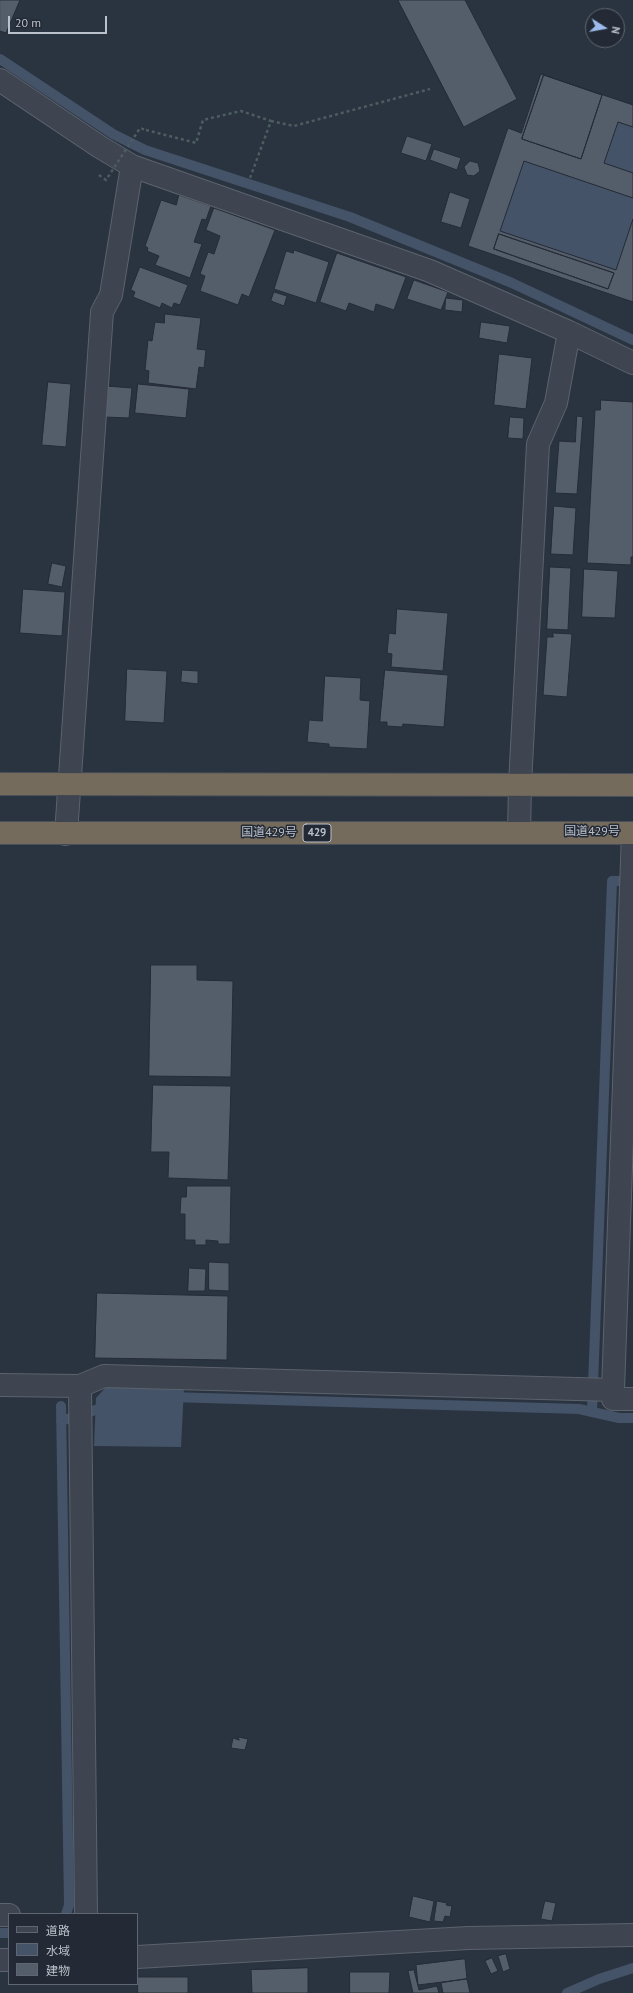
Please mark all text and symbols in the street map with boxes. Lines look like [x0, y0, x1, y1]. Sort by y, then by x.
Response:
scale bar [10, 8, 109, 34]
north arrow [585, 8, 625, 48]
text: 20 m [15, 15, 41, 30]
text: N [608, 25, 623, 35]
road number: 429 [303, 824, 331, 842]
street label: 国道429号 [564, 825, 620, 839]
street label: 国道429号 [241, 826, 297, 840]
legend [8, 1913, 138, 1985]
text: 道路 [46, 1923, 70, 1938]
text: 水域 [46, 1943, 70, 1958]
text: 建物 [46, 1963, 70, 1978]

